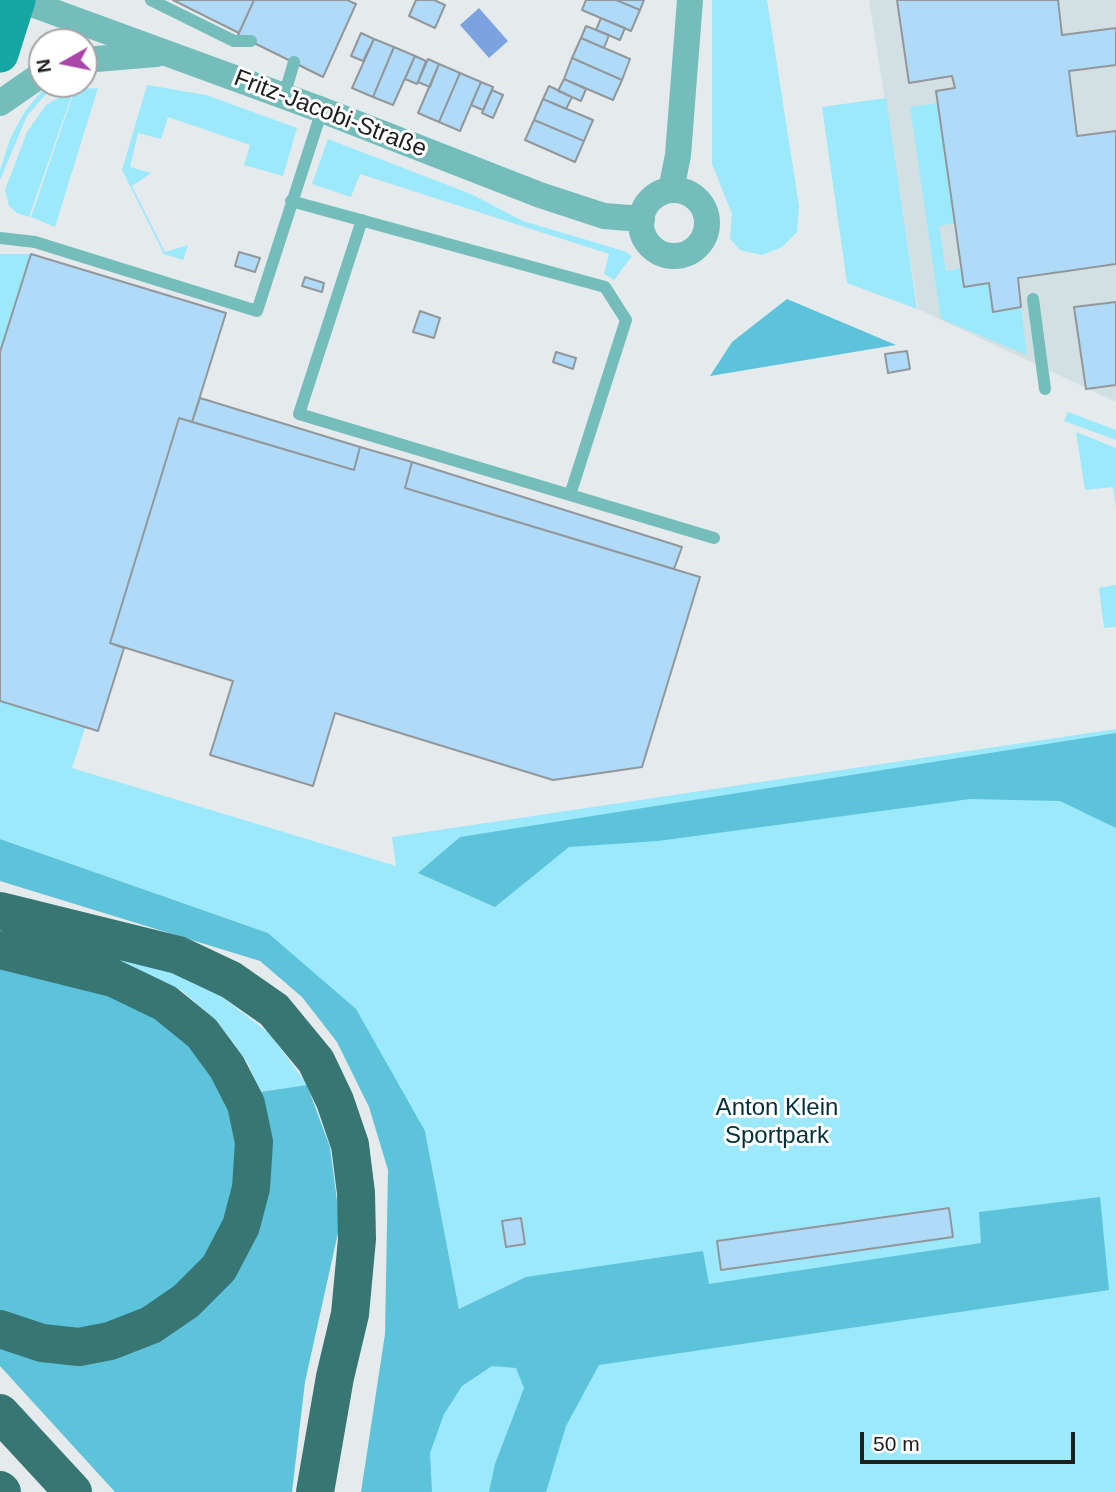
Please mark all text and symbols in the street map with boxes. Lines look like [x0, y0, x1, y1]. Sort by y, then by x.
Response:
north arrow [28, 28, 98, 98]
text: N [32, 58, 55, 74]
street label: Fritz-Jacobi-Straße [230, 64, 430, 164]
park label: Anton Klein Sportpark [716, 1094, 838, 1150]
scale bar [864, 1418, 1079, 1462]
text: 50 m [873, 1432, 920, 1455]

